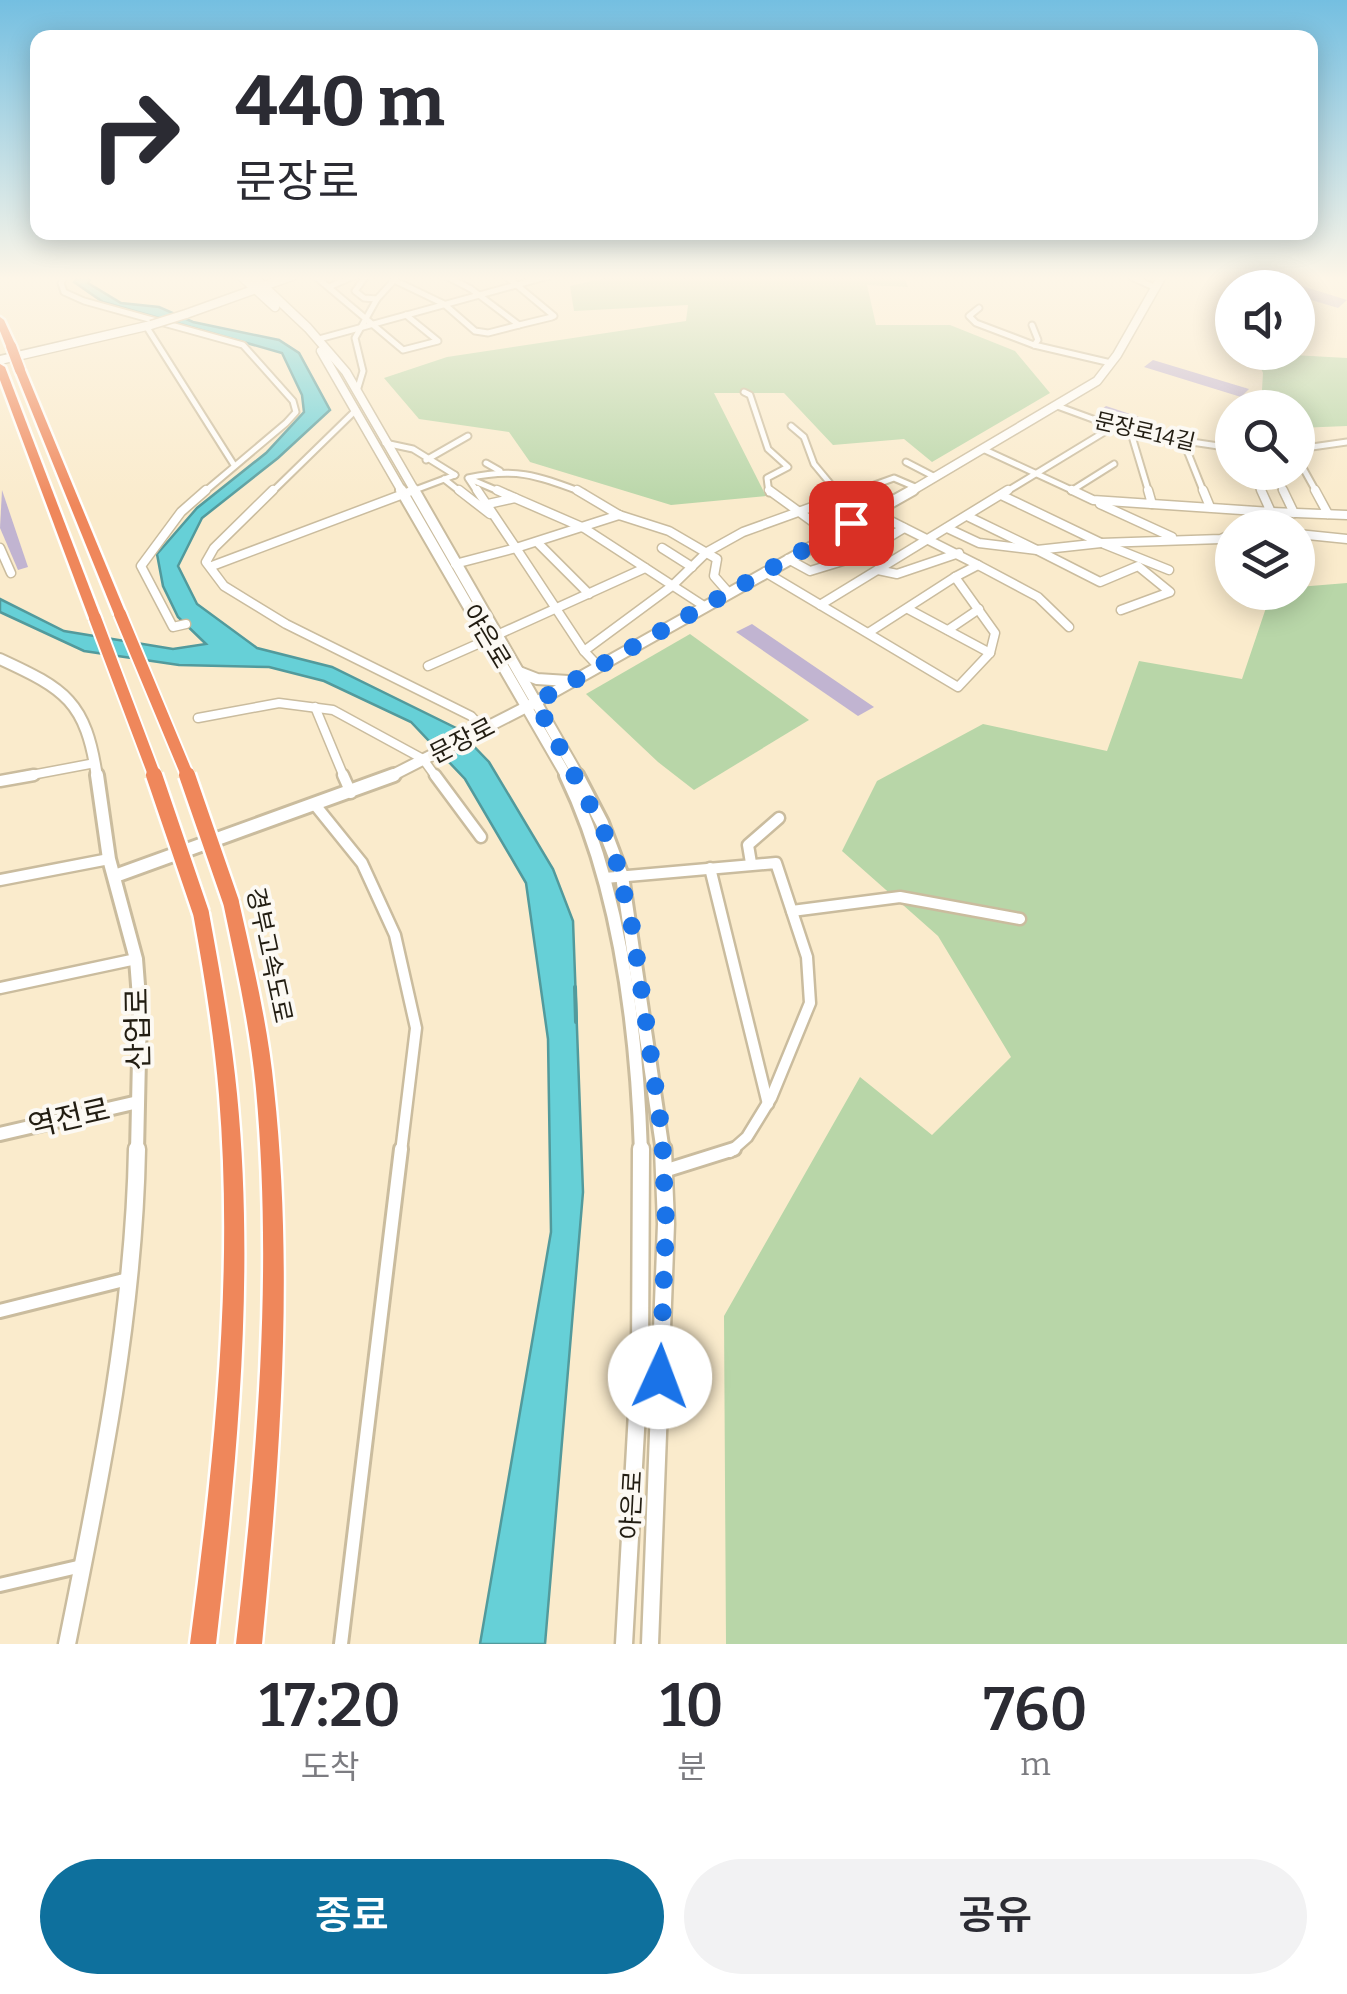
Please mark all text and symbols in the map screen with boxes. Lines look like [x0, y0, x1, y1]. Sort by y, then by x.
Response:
text: 440 m [235, 60, 445, 144]
icon: right [70, 70, 200, 200]
text: 문장로 [235, 155, 359, 209]
map controls [1215, 270, 1315, 610]
button: sound [1215, 270, 1315, 370]
button: search [1215, 390, 1315, 490]
street label: 문장로14길 [1092, 407, 1198, 456]
pin [809, 481, 894, 566]
icon: arrive [824, 496, 879, 551]
button: layers [1215, 510, 1315, 610]
street label: 야은로 [456, 599, 517, 674]
street label: 문장로 [425, 712, 500, 770]
street label: 경부고속도로 [240, 885, 298, 1026]
street label: 산업로 [119, 987, 157, 1071]
street label: 역전로 [25, 1091, 113, 1145]
position arrow [608, 1325, 712, 1429]
street label: 야은로 [615, 1470, 649, 1540]
text: 17:20 [259, 1670, 401, 1742]
text: 10 [660, 1670, 724, 1742]
text: 760 [983, 1674, 1088, 1746]
text: m [1020, 1745, 1051, 1783]
text: 도착 [301, 1748, 360, 1786]
text: 분 [677, 1748, 707, 1786]
button: 종료 [40, 1859, 664, 1974]
button: 공유 [684, 1859, 1307, 1974]

